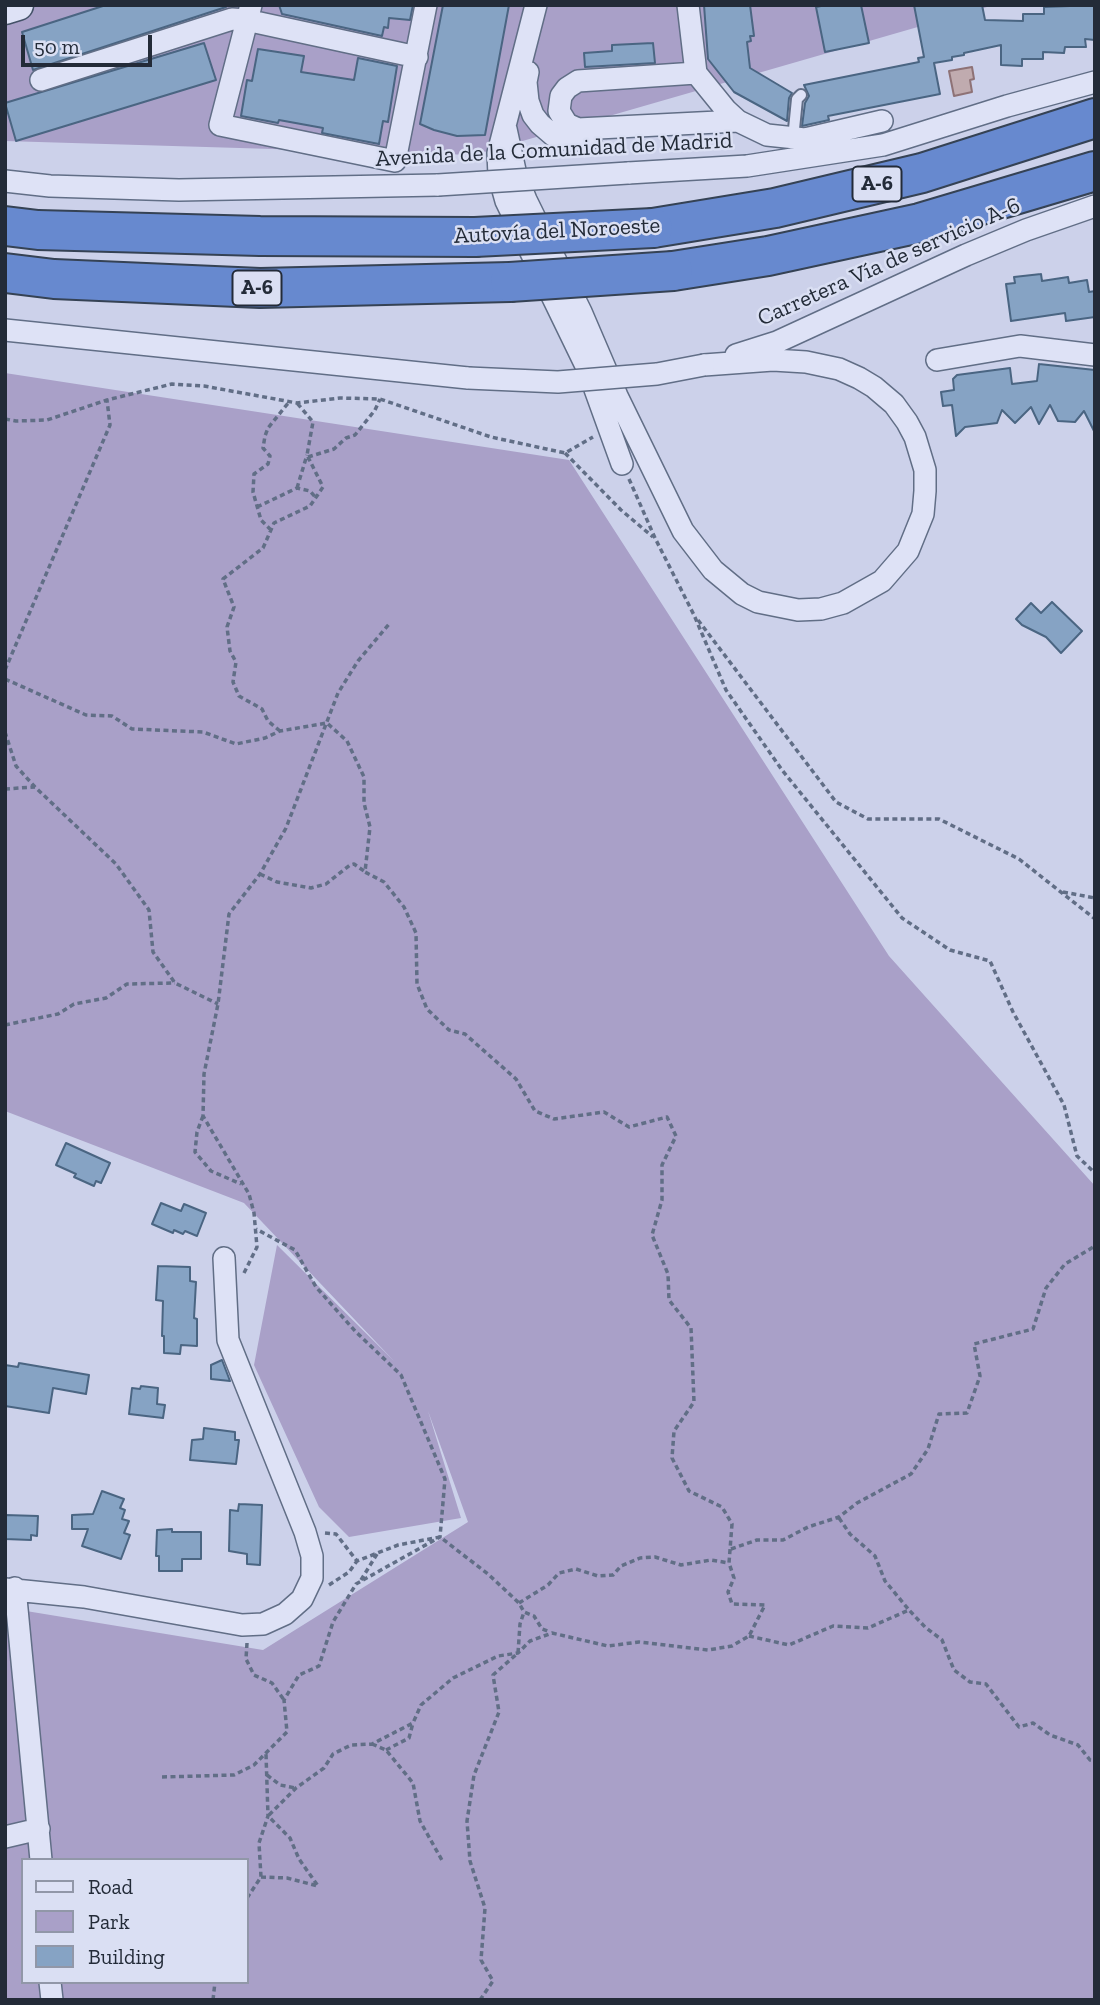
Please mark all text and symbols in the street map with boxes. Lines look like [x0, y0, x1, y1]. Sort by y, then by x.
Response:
scale bar [24, 21, 156, 65]
text: 50 m [34, 34, 80, 59]
street label: Avenida de la Comunidad de Madrid [375, 127, 733, 173]
road number: A-6 [852, 166, 902, 202]
street label: Carretera Vía de servicio A-6 [753, 192, 1025, 332]
street label: Autovía del Noroeste [453, 212, 661, 250]
road number: A-6 [232, 270, 282, 306]
legend [21, 1858, 248, 1984]
text: Road [88, 1874, 133, 1899]
text: Park [88, 1909, 130, 1934]
text: Building [88, 1944, 165, 1969]

